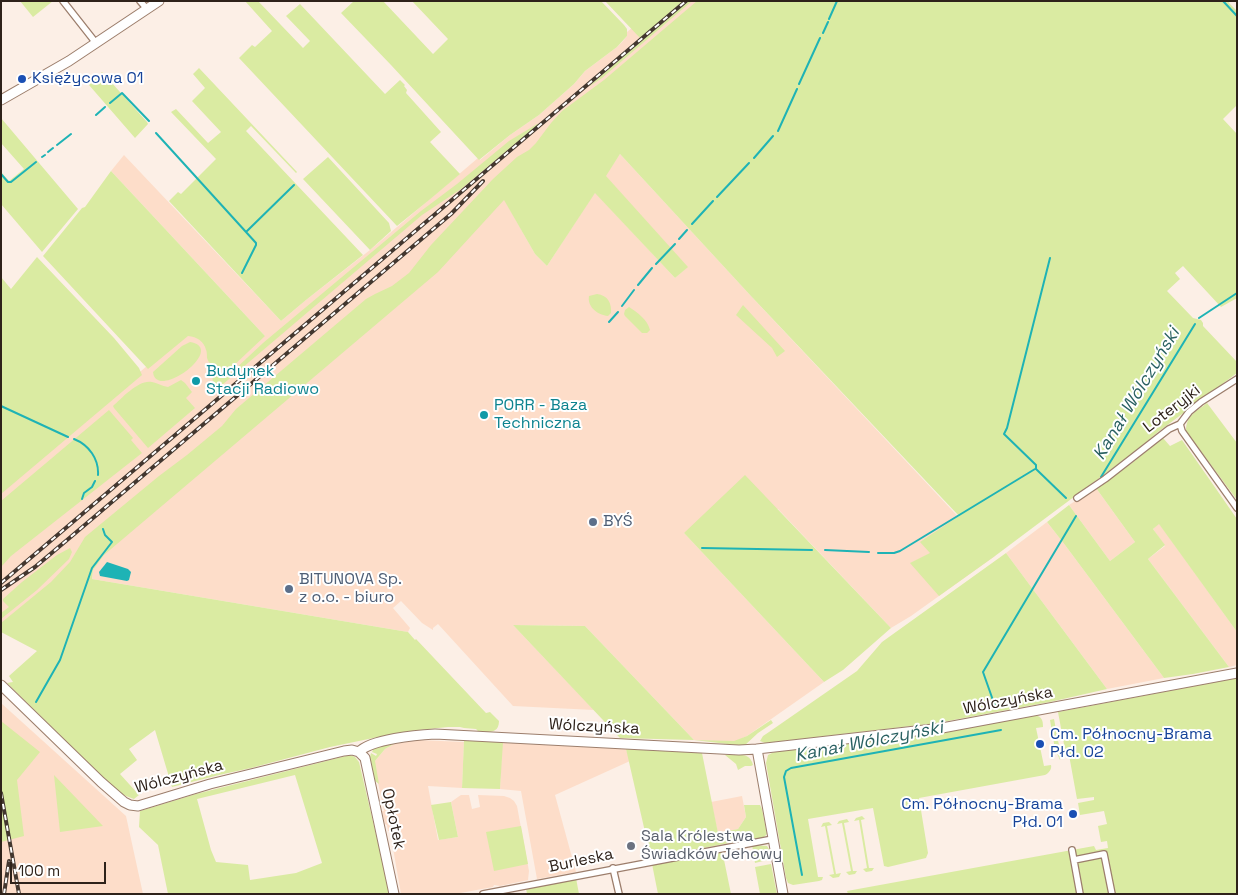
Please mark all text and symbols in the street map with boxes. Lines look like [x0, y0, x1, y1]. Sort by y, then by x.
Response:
place label: Księżycowa 01 [32, 69, 143, 89]
marker: Księżycowa 01 [16, 73, 28, 85]
water label: Kanał Wólczyński [1089, 324, 1185, 464]
place label: Budynek Stacji Radiowo [206, 362, 319, 400]
marker: Budynek Stacji Radiowo [190, 375, 202, 387]
street label: Loteryjki [1140, 381, 1204, 437]
place label: PORR - Baza Techniczna [494, 396, 587, 434]
marker: PORR - Baza Techniczna [478, 409, 490, 421]
place label: BYŚ [603, 512, 633, 532]
marker: BYŚ [587, 516, 599, 528]
place label: BITUNOVA Sp. z o.o. - biuro [299, 570, 402, 608]
marker: BITUNOVA Sp. z o.o. - biuro [283, 583, 295, 595]
street label: Wólczyńska [962, 683, 1054, 719]
street label: Wólczyńska [548, 715, 640, 739]
water label: Kanał Wólczyński [793, 717, 945, 767]
place label: Cm. Północny-Brama Płd. 02 [1050, 725, 1212, 763]
marker: Cm. Północny-Brama Płd. 02 [1034, 738, 1046, 750]
street label: Wólczyńska [133, 756, 225, 798]
street label: Opłotek [377, 787, 409, 851]
place label: Cm. Północny-Brama Płd. 01 [901, 795, 1063, 833]
marker: Cm. Północny-Brama Płd. 01 [1067, 808, 1079, 820]
place label: Sala Królestwa Świadków Jehowy [641, 827, 782, 865]
marker: Sala Królestwa Świadków Jehowy [625, 840, 637, 852]
street label: Burleska [547, 845, 615, 877]
scale bar [12, 852, 109, 884]
text: 100 m [18, 861, 60, 880]

